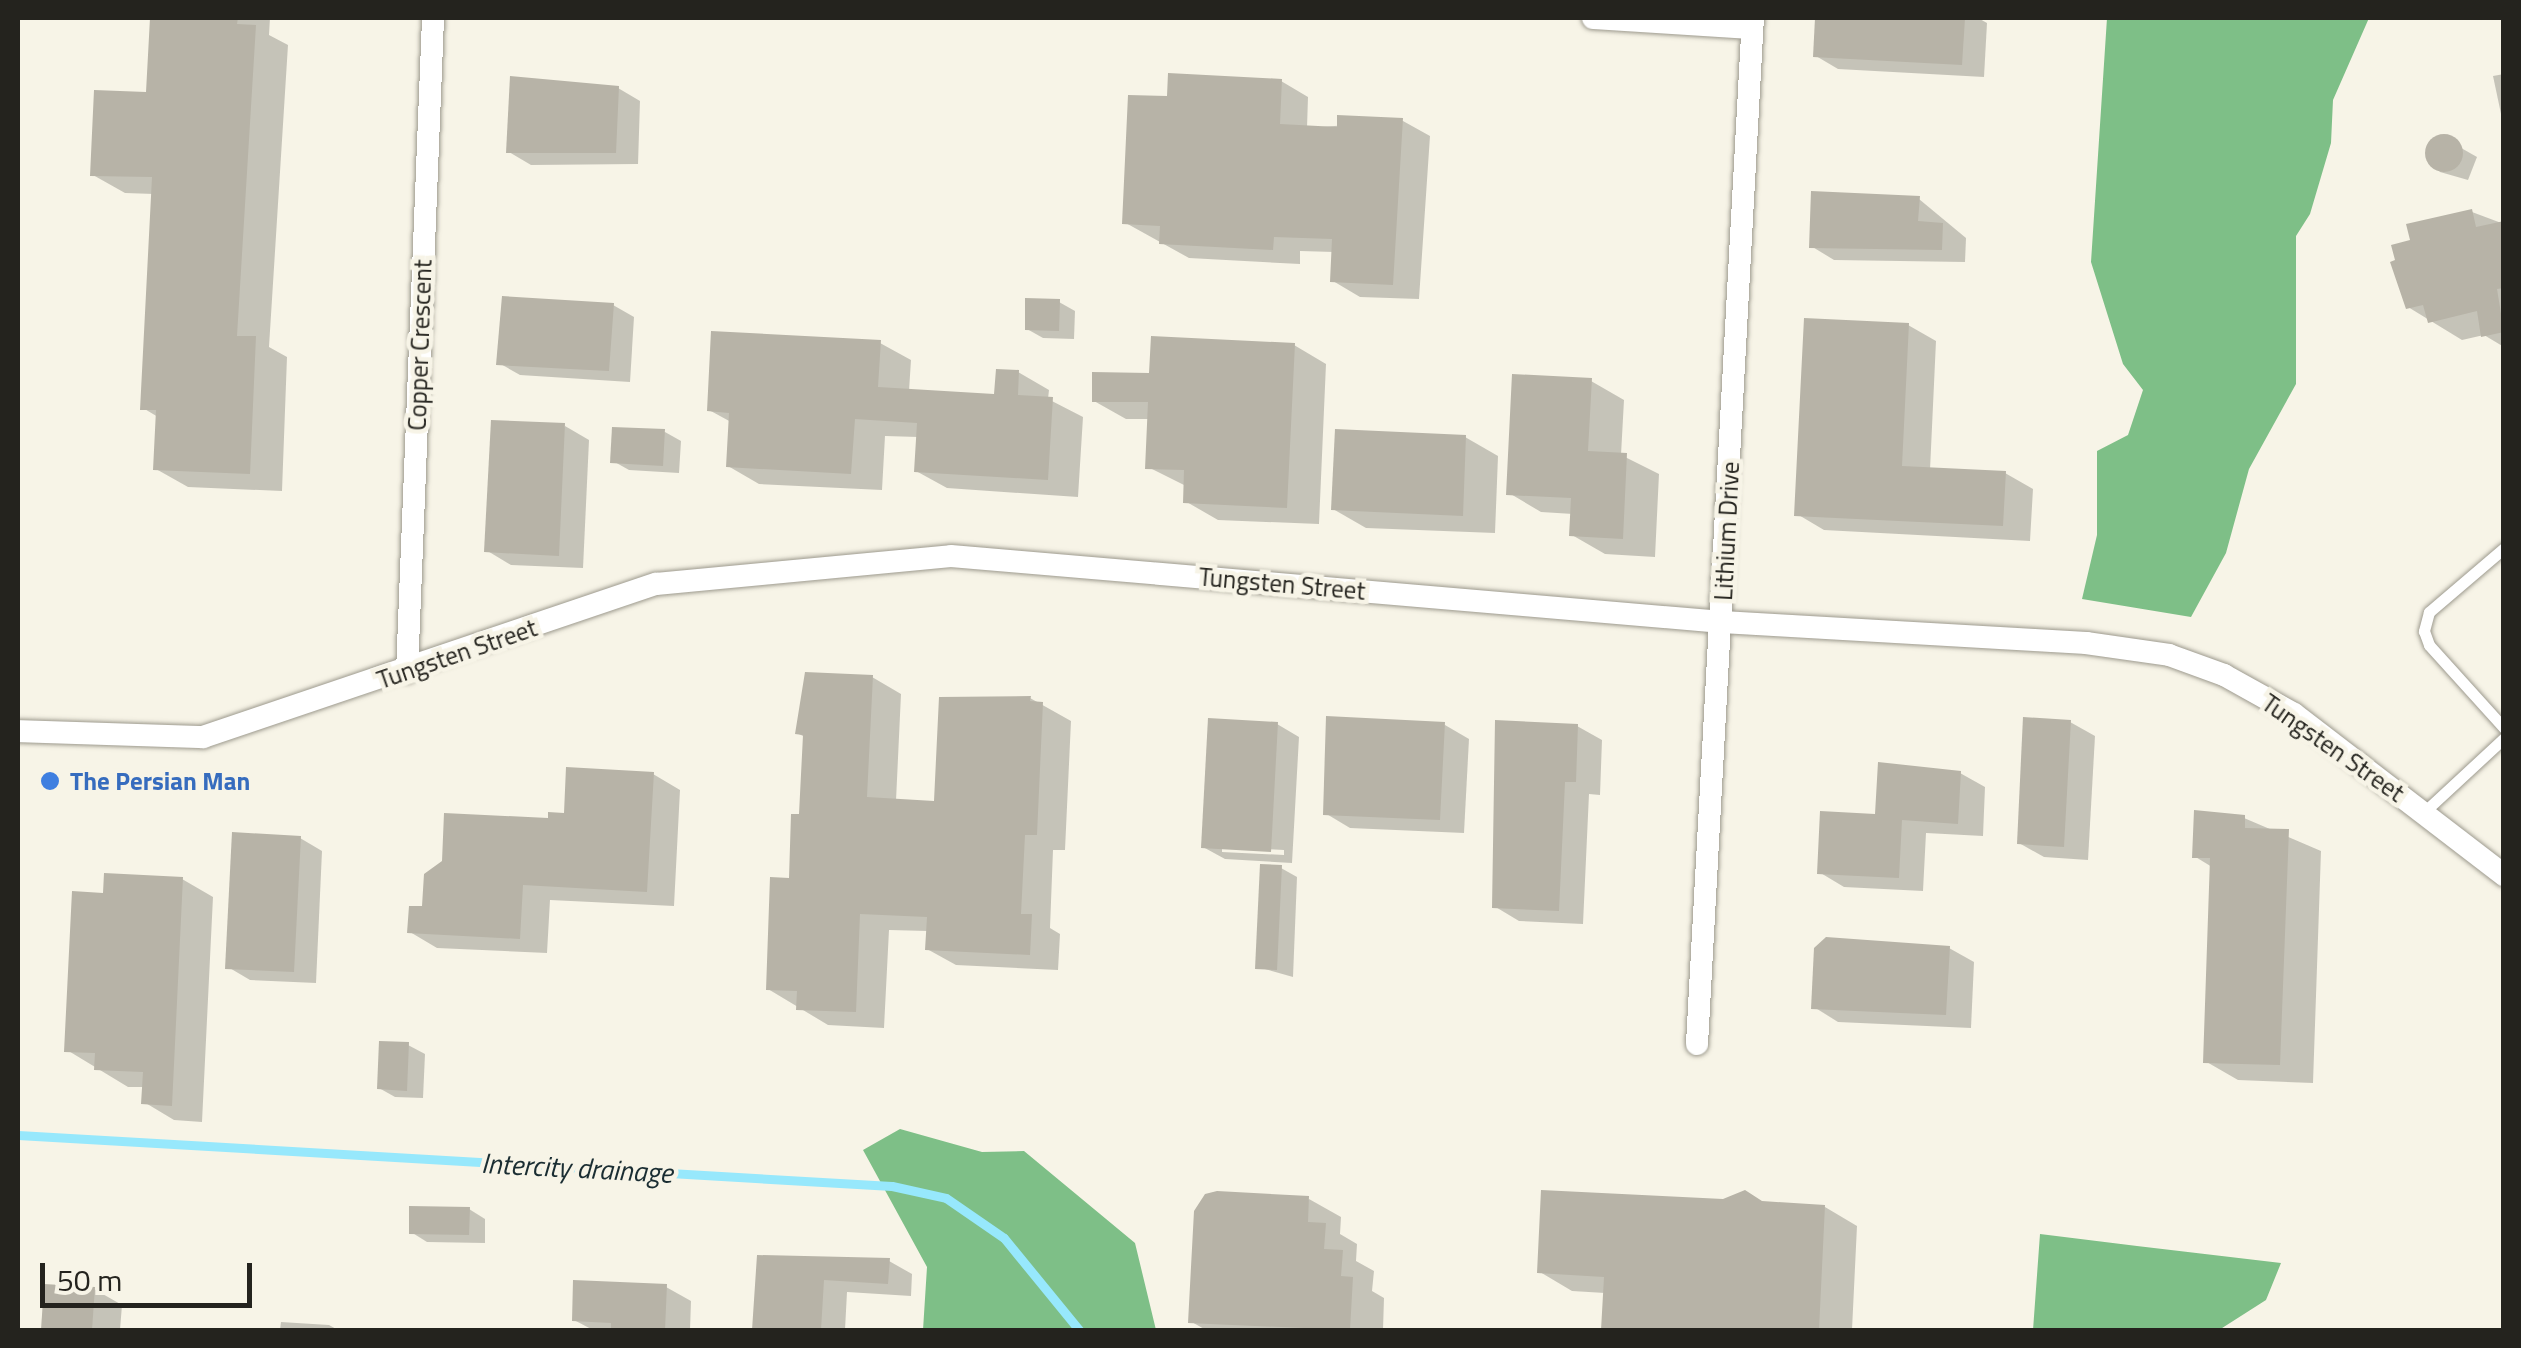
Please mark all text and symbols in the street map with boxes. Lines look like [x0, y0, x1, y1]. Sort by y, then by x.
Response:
street label: Copper Crescent [402, 259, 438, 431]
street label: Lithium Drive [1708, 461, 1746, 601]
street label: Tungsten Street [1198, 562, 1366, 606]
street label: Tungsten Street [373, 613, 541, 695]
street label: Tungsten Street [2256, 688, 2410, 808]
place label: The Persian Man [70, 766, 250, 796]
marker: The Persian Man [39, 770, 61, 792]
water label: Intercity drainage [480, 1146, 674, 1190]
scale bar [45, 1243, 258, 1305]
text: 50 m [57, 1257, 122, 1303]

